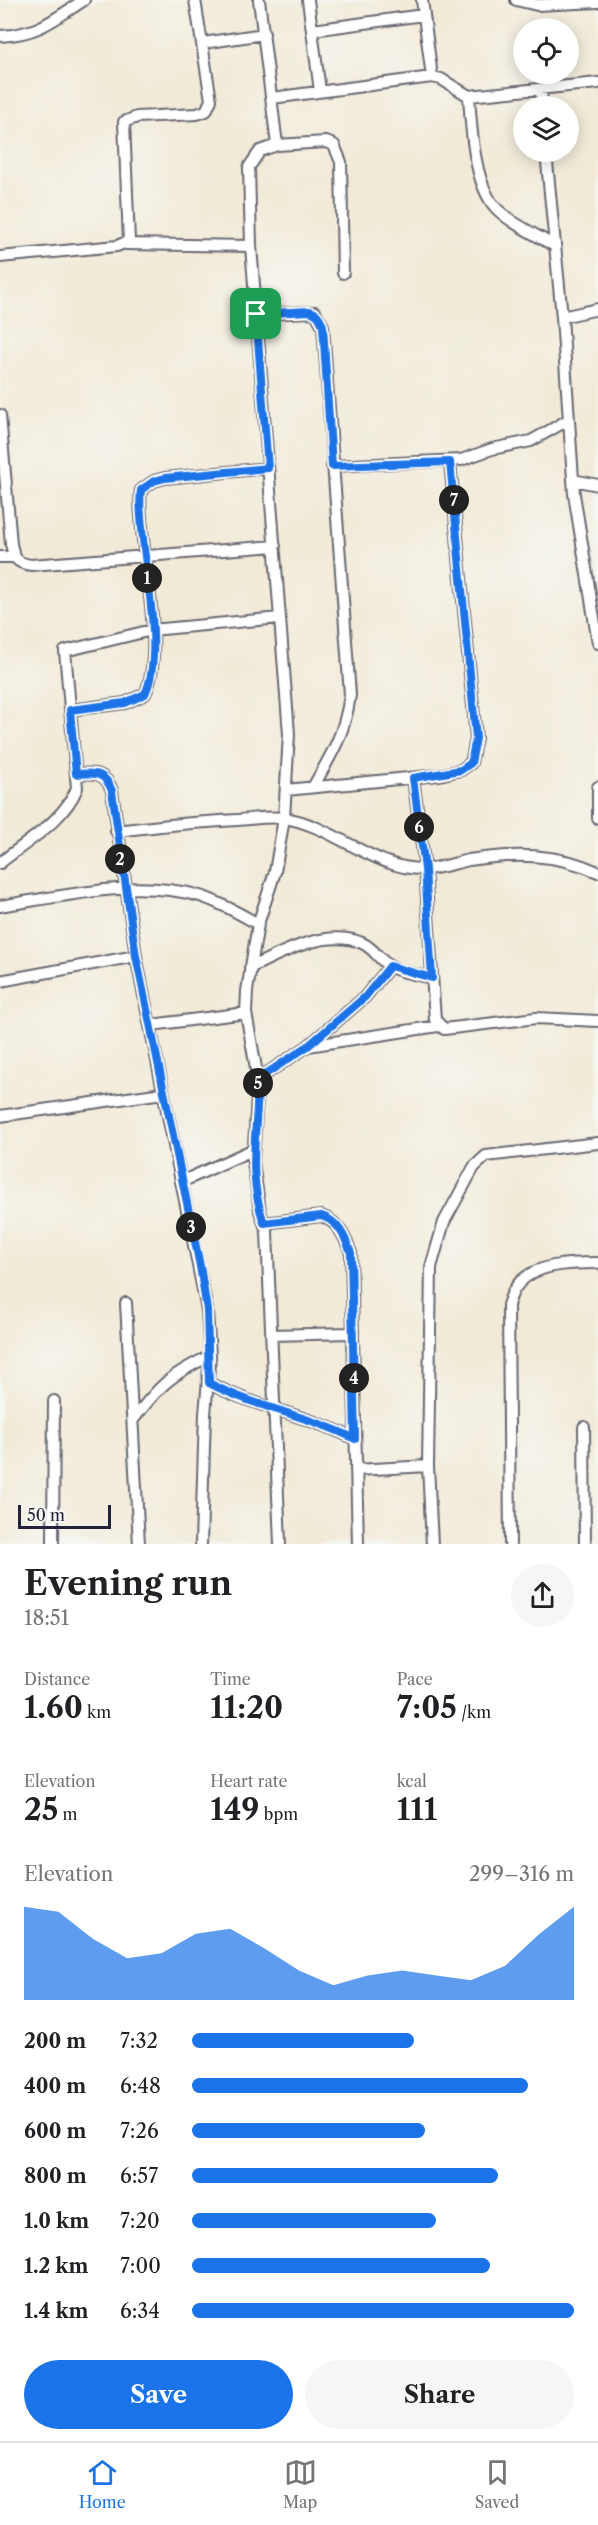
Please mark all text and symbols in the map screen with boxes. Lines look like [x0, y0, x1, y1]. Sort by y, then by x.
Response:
map controls [513, 18, 579, 162]
button: locate [513, 18, 579, 84]
button: layers [513, 96, 579, 162]
pin [230, 288, 281, 339]
icon: arrive [239, 297, 272, 330]
pin: 7 [439, 485, 469, 515]
text: 7 [450, 490, 458, 510]
pin: 1 [132, 563, 162, 593]
text: 1 [143, 568, 151, 588]
pin: 6 [404, 812, 434, 842]
text: 6 [414, 817, 424, 837]
pin: 2 [105, 844, 135, 874]
text: 2 [115, 849, 125, 869]
pin: 5 [243, 1068, 273, 1098]
text: 5 [254, 1073, 262, 1093]
pin: 3 [176, 1212, 206, 1242]
text: 3 [186, 1217, 196, 1237]
pin: 4 [339, 1363, 369, 1393]
text: 4 [349, 1368, 359, 1388]
scale bar [18, 1502, 111, 1530]
text: 50 m [27, 1505, 65, 1525]
text: Evening run [24, 1563, 232, 1604]
button: share [511, 1564, 574, 1627]
text: 18:51 [24, 1606, 69, 1630]
text: Distance [24, 1669, 90, 1689]
text: Time [210, 1669, 251, 1689]
text: Pace [397, 1669, 433, 1689]
text: 1.60 [24, 1689, 83, 1726]
text: 11:20 [210, 1689, 283, 1726]
text: 7:05 [397, 1689, 457, 1726]
text: km [83, 1702, 111, 1722]
text: /km [457, 1702, 491, 1722]
text: Elevation [24, 1771, 95, 1791]
text: Heart rate [210, 1771, 287, 1791]
text: kcal [397, 1771, 427, 1791]
text: 25 [24, 1791, 58, 1828]
text: 149 [210, 1791, 260, 1828]
text: 111 [397, 1791, 437, 1828]
text: m [58, 1804, 77, 1824]
text: bpm [260, 1804, 298, 1824]
text: Elevation [24, 1862, 113, 1886]
text: 299–316 m [469, 1862, 574, 1886]
text: 200 m [24, 2029, 86, 2053]
text: 7:32 [120, 2029, 158, 2053]
text: 400 m [24, 2074, 86, 2098]
text: 6:48 [120, 2074, 161, 2098]
text: 600 m [24, 2119, 86, 2143]
text: 7:26 [120, 2119, 159, 2143]
text: 800 m [24, 2164, 87, 2188]
text: 6:57 [120, 2164, 158, 2188]
text: 1.0 km [24, 2209, 89, 2233]
text: 7:20 [120, 2209, 160, 2233]
text: 1.2 km [24, 2254, 88, 2278]
text: 7:00 [120, 2254, 161, 2278]
text: 1.4 km [24, 2299, 89, 2323]
text: 6:34 [120, 2299, 160, 2323]
button: Save [24, 2360, 293, 2429]
button: Share [305, 2360, 574, 2429]
tab: Home [79, 2456, 126, 2512]
tab: Map [283, 2456, 317, 2512]
tab: Saved [475, 2456, 519, 2512]

